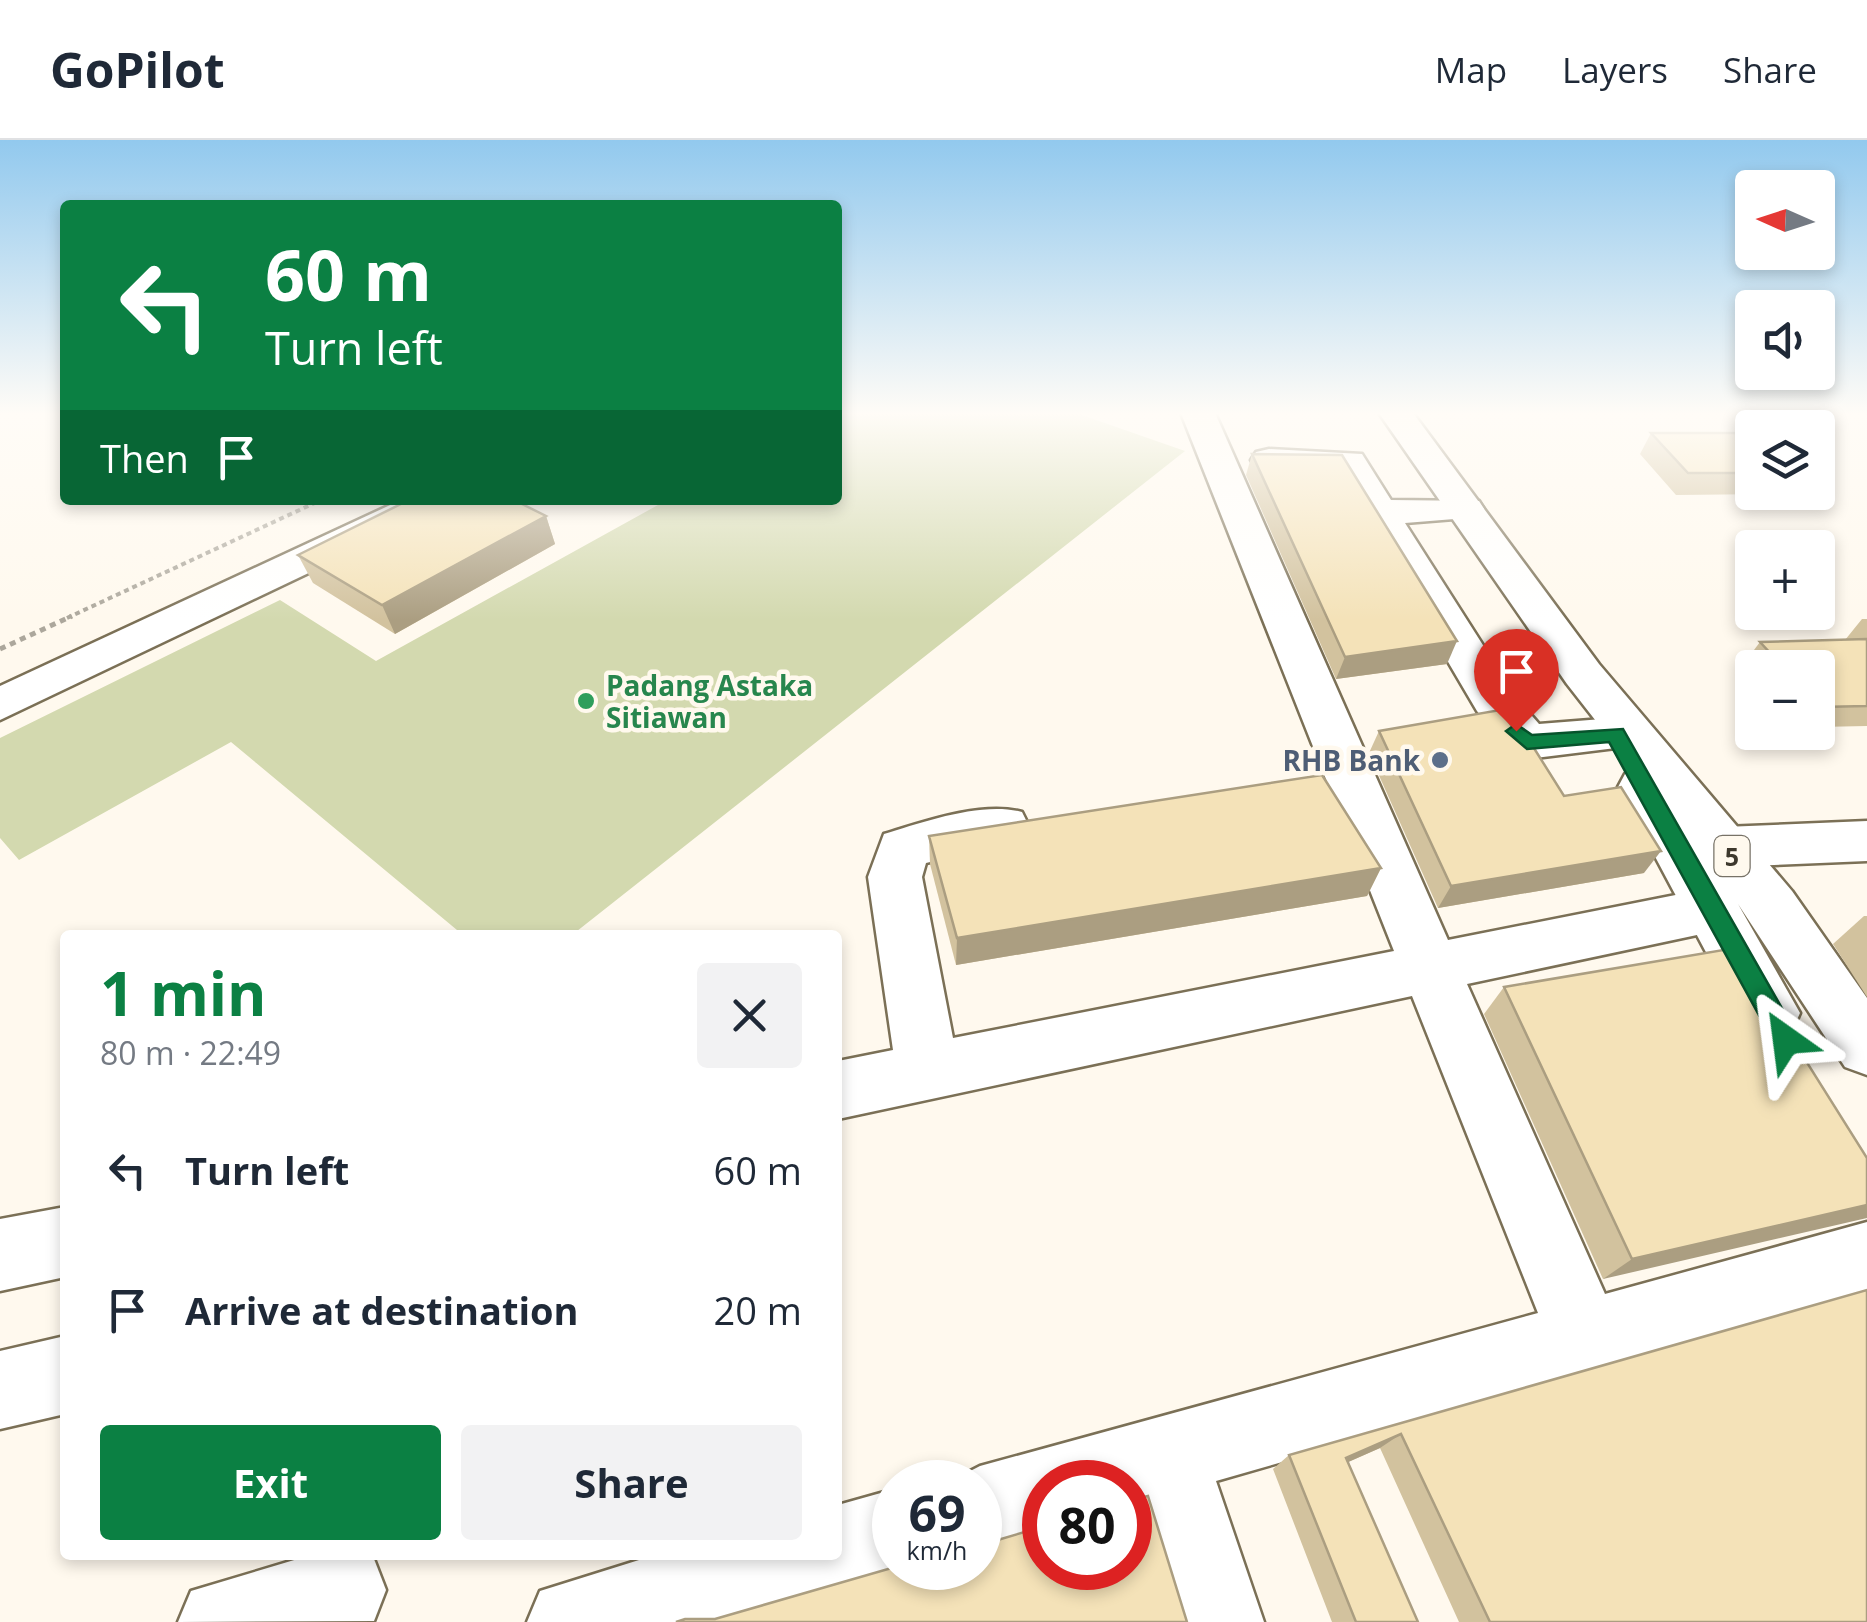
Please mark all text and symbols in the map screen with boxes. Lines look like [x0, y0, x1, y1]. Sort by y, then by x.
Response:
text: GoPilot [50, 37, 224, 102]
text: Map [1435, 46, 1507, 93]
text: Layers [1562, 46, 1668, 93]
text: Share [1723, 46, 1817, 93]
north arrow [1735, 170, 1835, 270]
map controls [1735, 170, 1835, 750]
text: 60 m [265, 226, 432, 322]
icon: left [100, 240, 230, 370]
button: sound [1735, 290, 1835, 390]
text: Turn left [265, 317, 443, 378]
button: layers [1735, 410, 1835, 510]
icon: arrive [209, 430, 264, 485]
text: Then [100, 432, 189, 484]
button: + [1735, 530, 1835, 630]
pin [1474, 629, 1559, 732]
icon: arrive [1489, 644, 1544, 699]
button: − [1735, 650, 1835, 750]
place label: Padang Astaka Sitiawan [606, 666, 813, 736]
marker: Padang Astaka Sitiawan [575, 690, 597, 712]
place label: RHB Bank [1283, 741, 1421, 779]
marker: RHB Bank [1429, 749, 1451, 771]
road number: 5 [1714, 836, 1750, 876]
text: 1 min [100, 952, 267, 1034]
button: close [697, 963, 802, 1068]
position arrow [1734, 988, 1838, 1092]
text: 80 m · 22:49 [100, 1031, 281, 1074]
icon: left [100, 1143, 155, 1198]
text: Turn left [185, 1144, 349, 1196]
text: 60 m [713, 1144, 802, 1196]
icon: arrive [100, 1283, 155, 1338]
text: Arrive at destination [185, 1284, 579, 1336]
text: 20 m [713, 1284, 802, 1336]
button: Exit [100, 1425, 441, 1540]
button: Share [461, 1425, 802, 1540]
speed limit sign: 80 [1022, 1460, 1152, 1590]
text: 69 [908, 1479, 966, 1547]
text: km/h [907, 1533, 967, 1567]

